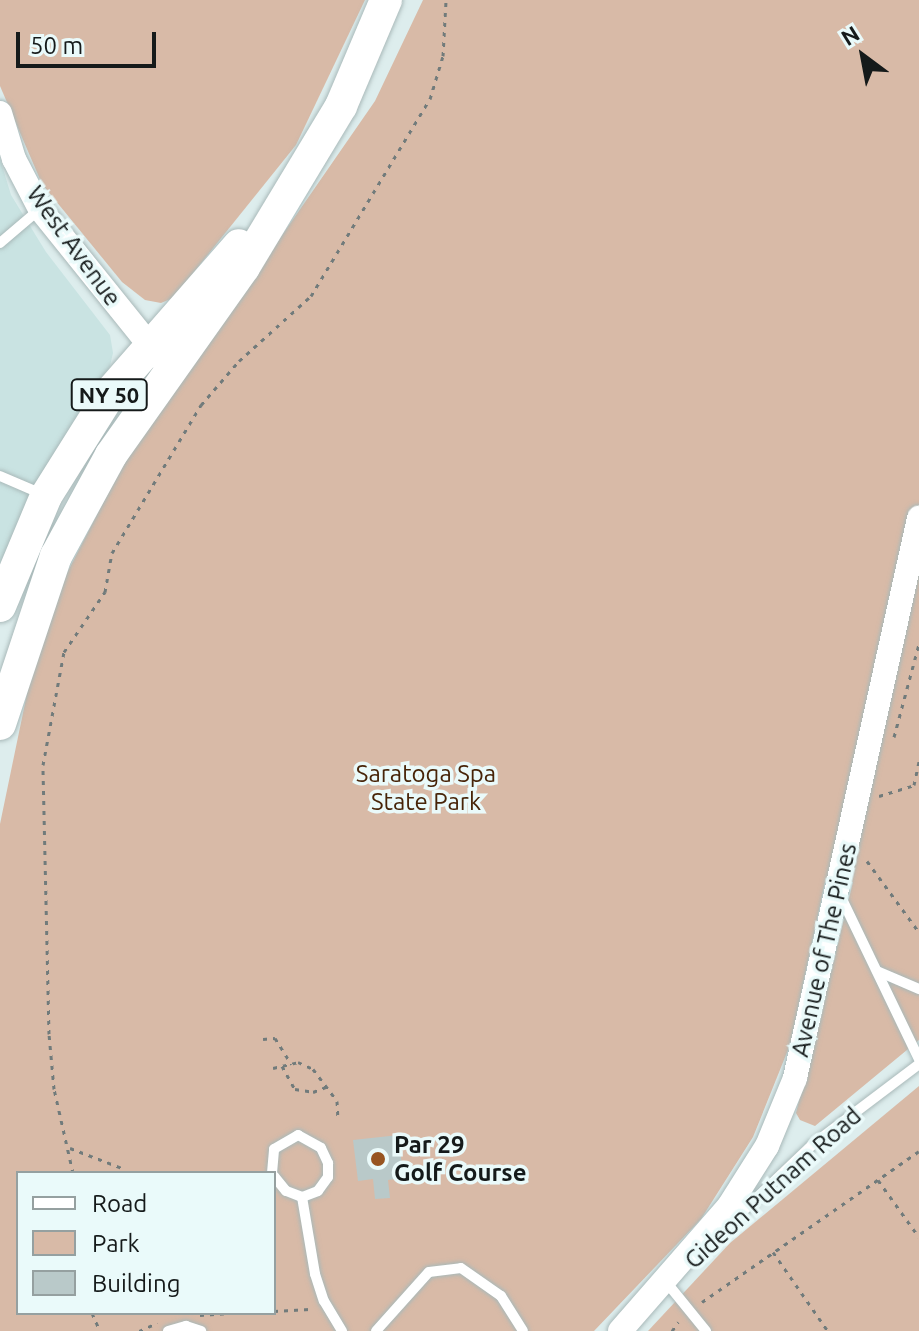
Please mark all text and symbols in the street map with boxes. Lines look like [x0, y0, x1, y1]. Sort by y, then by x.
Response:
scale bar [20, 16, 160, 66]
north arrow [823, 16, 903, 96]
text: N [836, 20, 864, 50]
text: 50 m [30, 32, 83, 59]
street label: West Avenue [21, 180, 127, 312]
road number: NY 50 [69, 377, 149, 413]
park label: Saratoga Spa State Park [356, 760, 496, 816]
street label: Avenue of The Pines [785, 840, 863, 1060]
street label: Gideon Putnam Road [679, 1101, 867, 1275]
place label: Par 29 Golf Course [394, 1131, 527, 1187]
marker: Par 29 Golf Course [369, 1150, 387, 1168]
legend [16, 1171, 276, 1315]
text: Road [92, 1190, 147, 1217]
text: Park [92, 1230, 140, 1257]
text: Building [92, 1270, 180, 1297]

